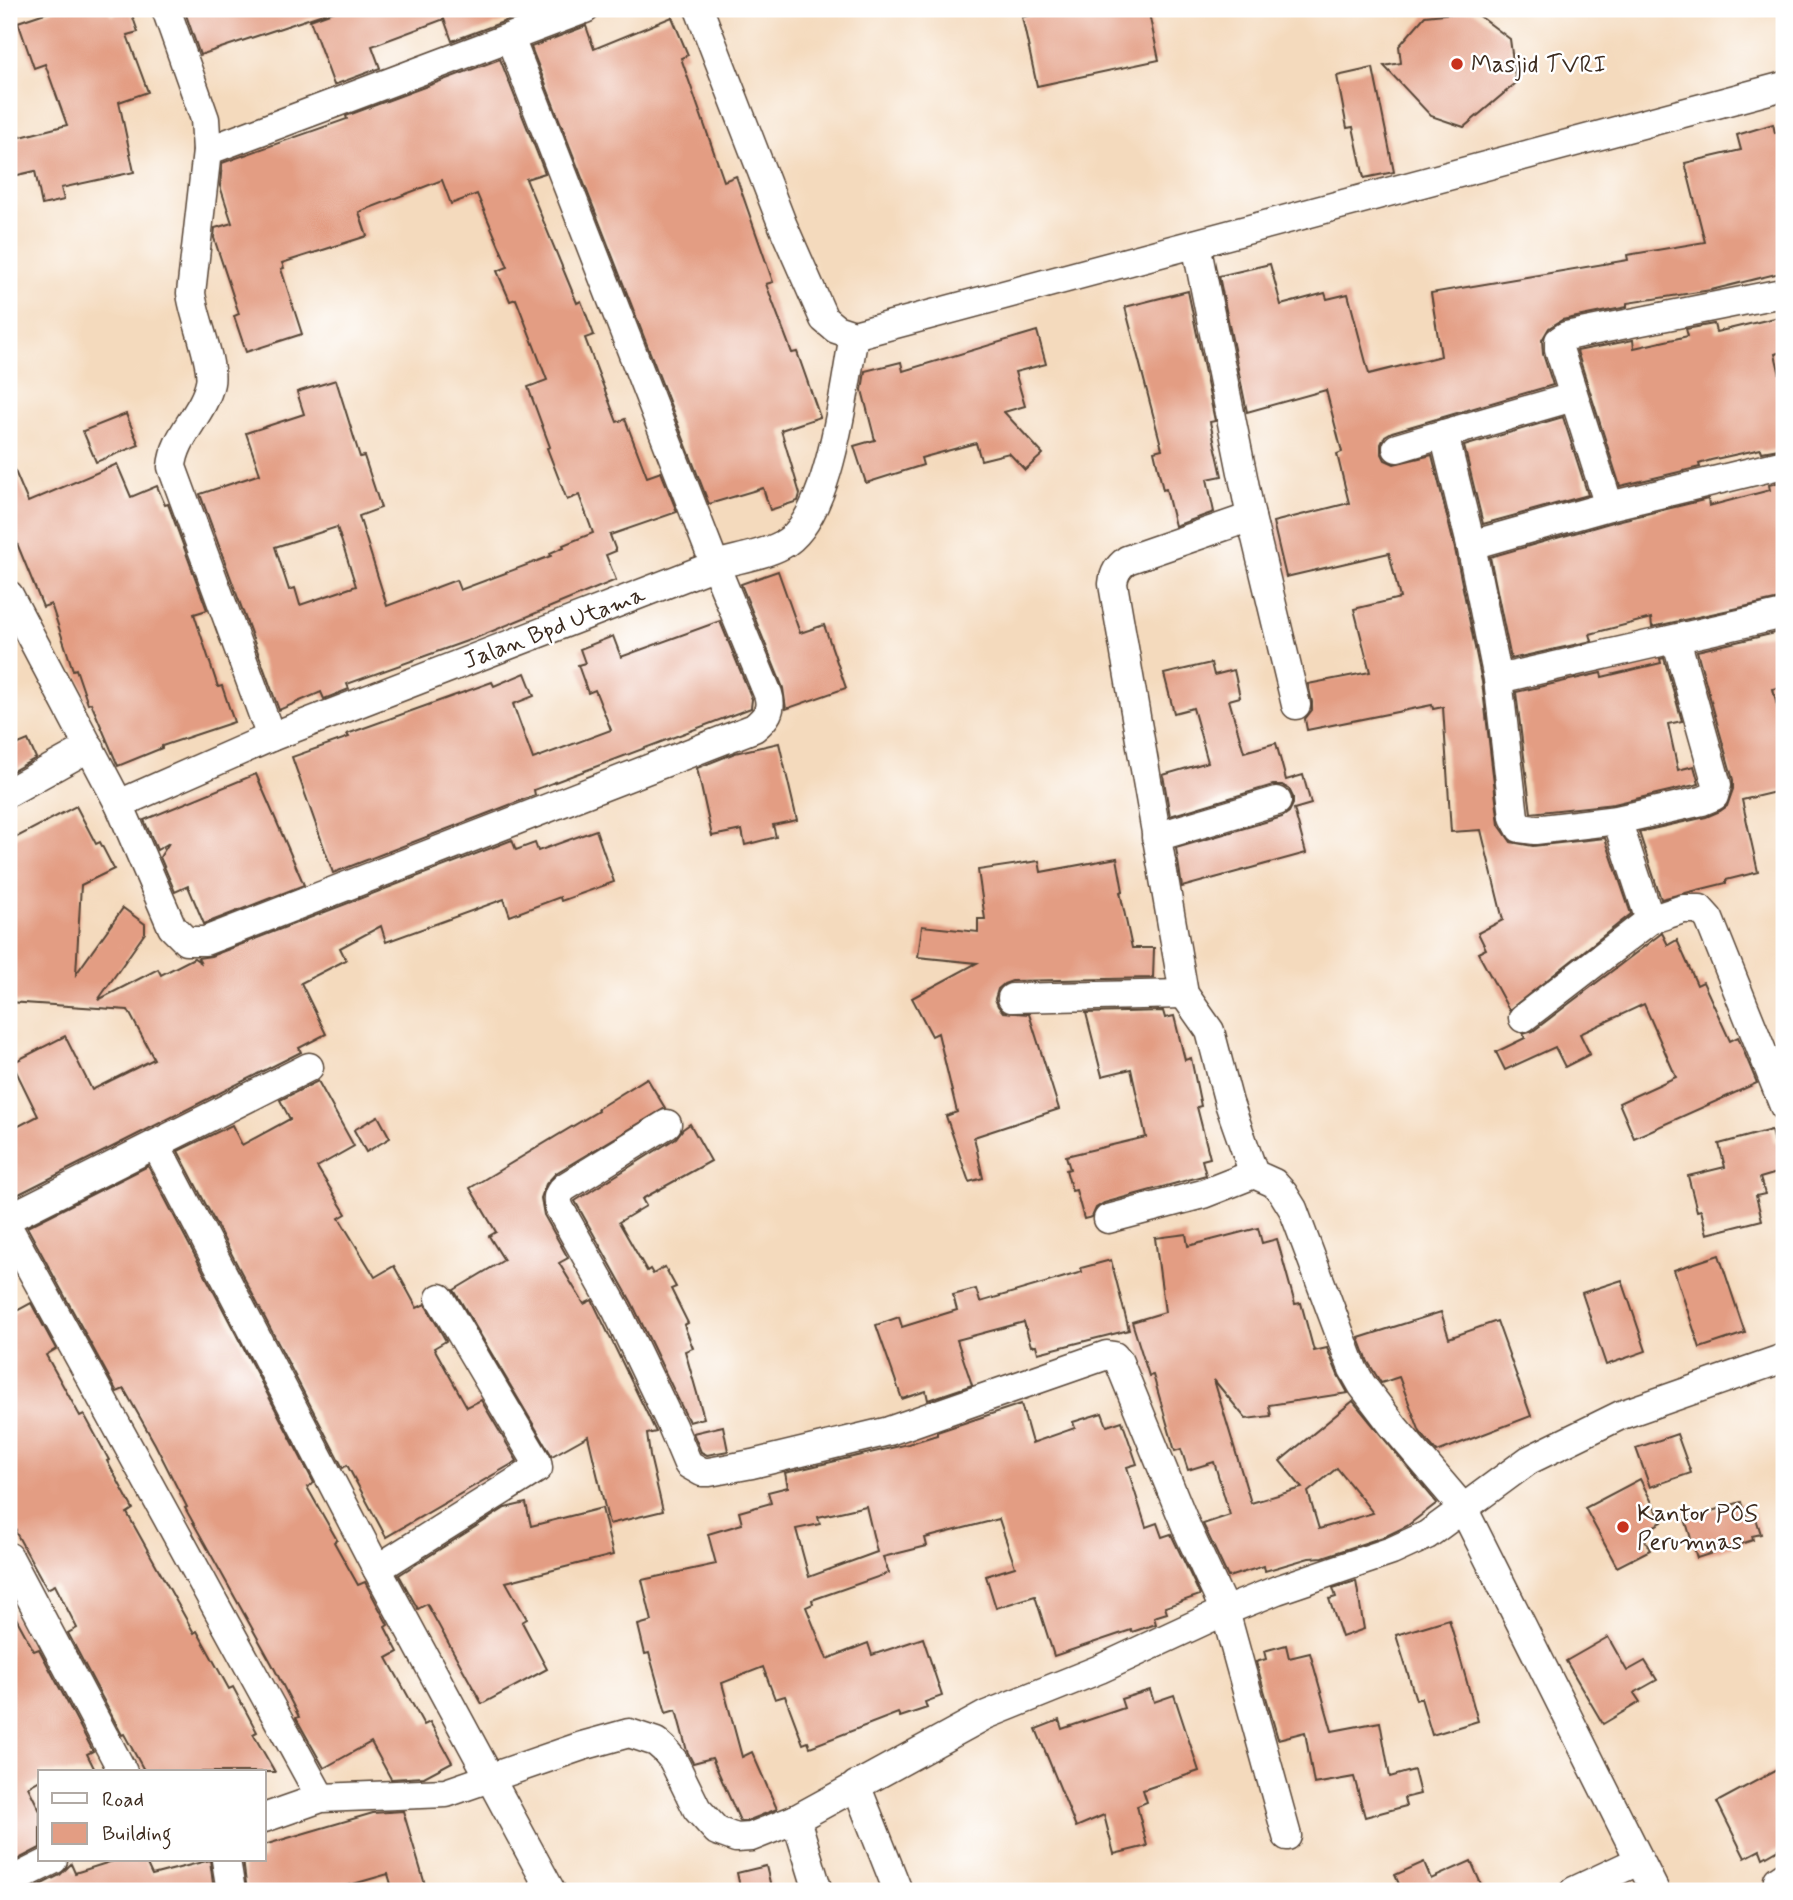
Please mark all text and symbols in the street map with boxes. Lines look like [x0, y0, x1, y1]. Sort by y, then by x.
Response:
place label: Masjid TVRI [1471, 50, 1606, 81]
marker: Masjid TVRI [1449, 56, 1465, 72]
street label: Jalan Bpd Utama [459, 579, 650, 677]
place label: Kantor POS Perumnas [1637, 1499, 1758, 1558]
marker: Kantor POS Perumnas [1615, 1519, 1631, 1535]
legend [38, 1770, 266, 1862]
text: Road [102, 1786, 144, 1814]
text: Building [102, 1820, 172, 1850]

